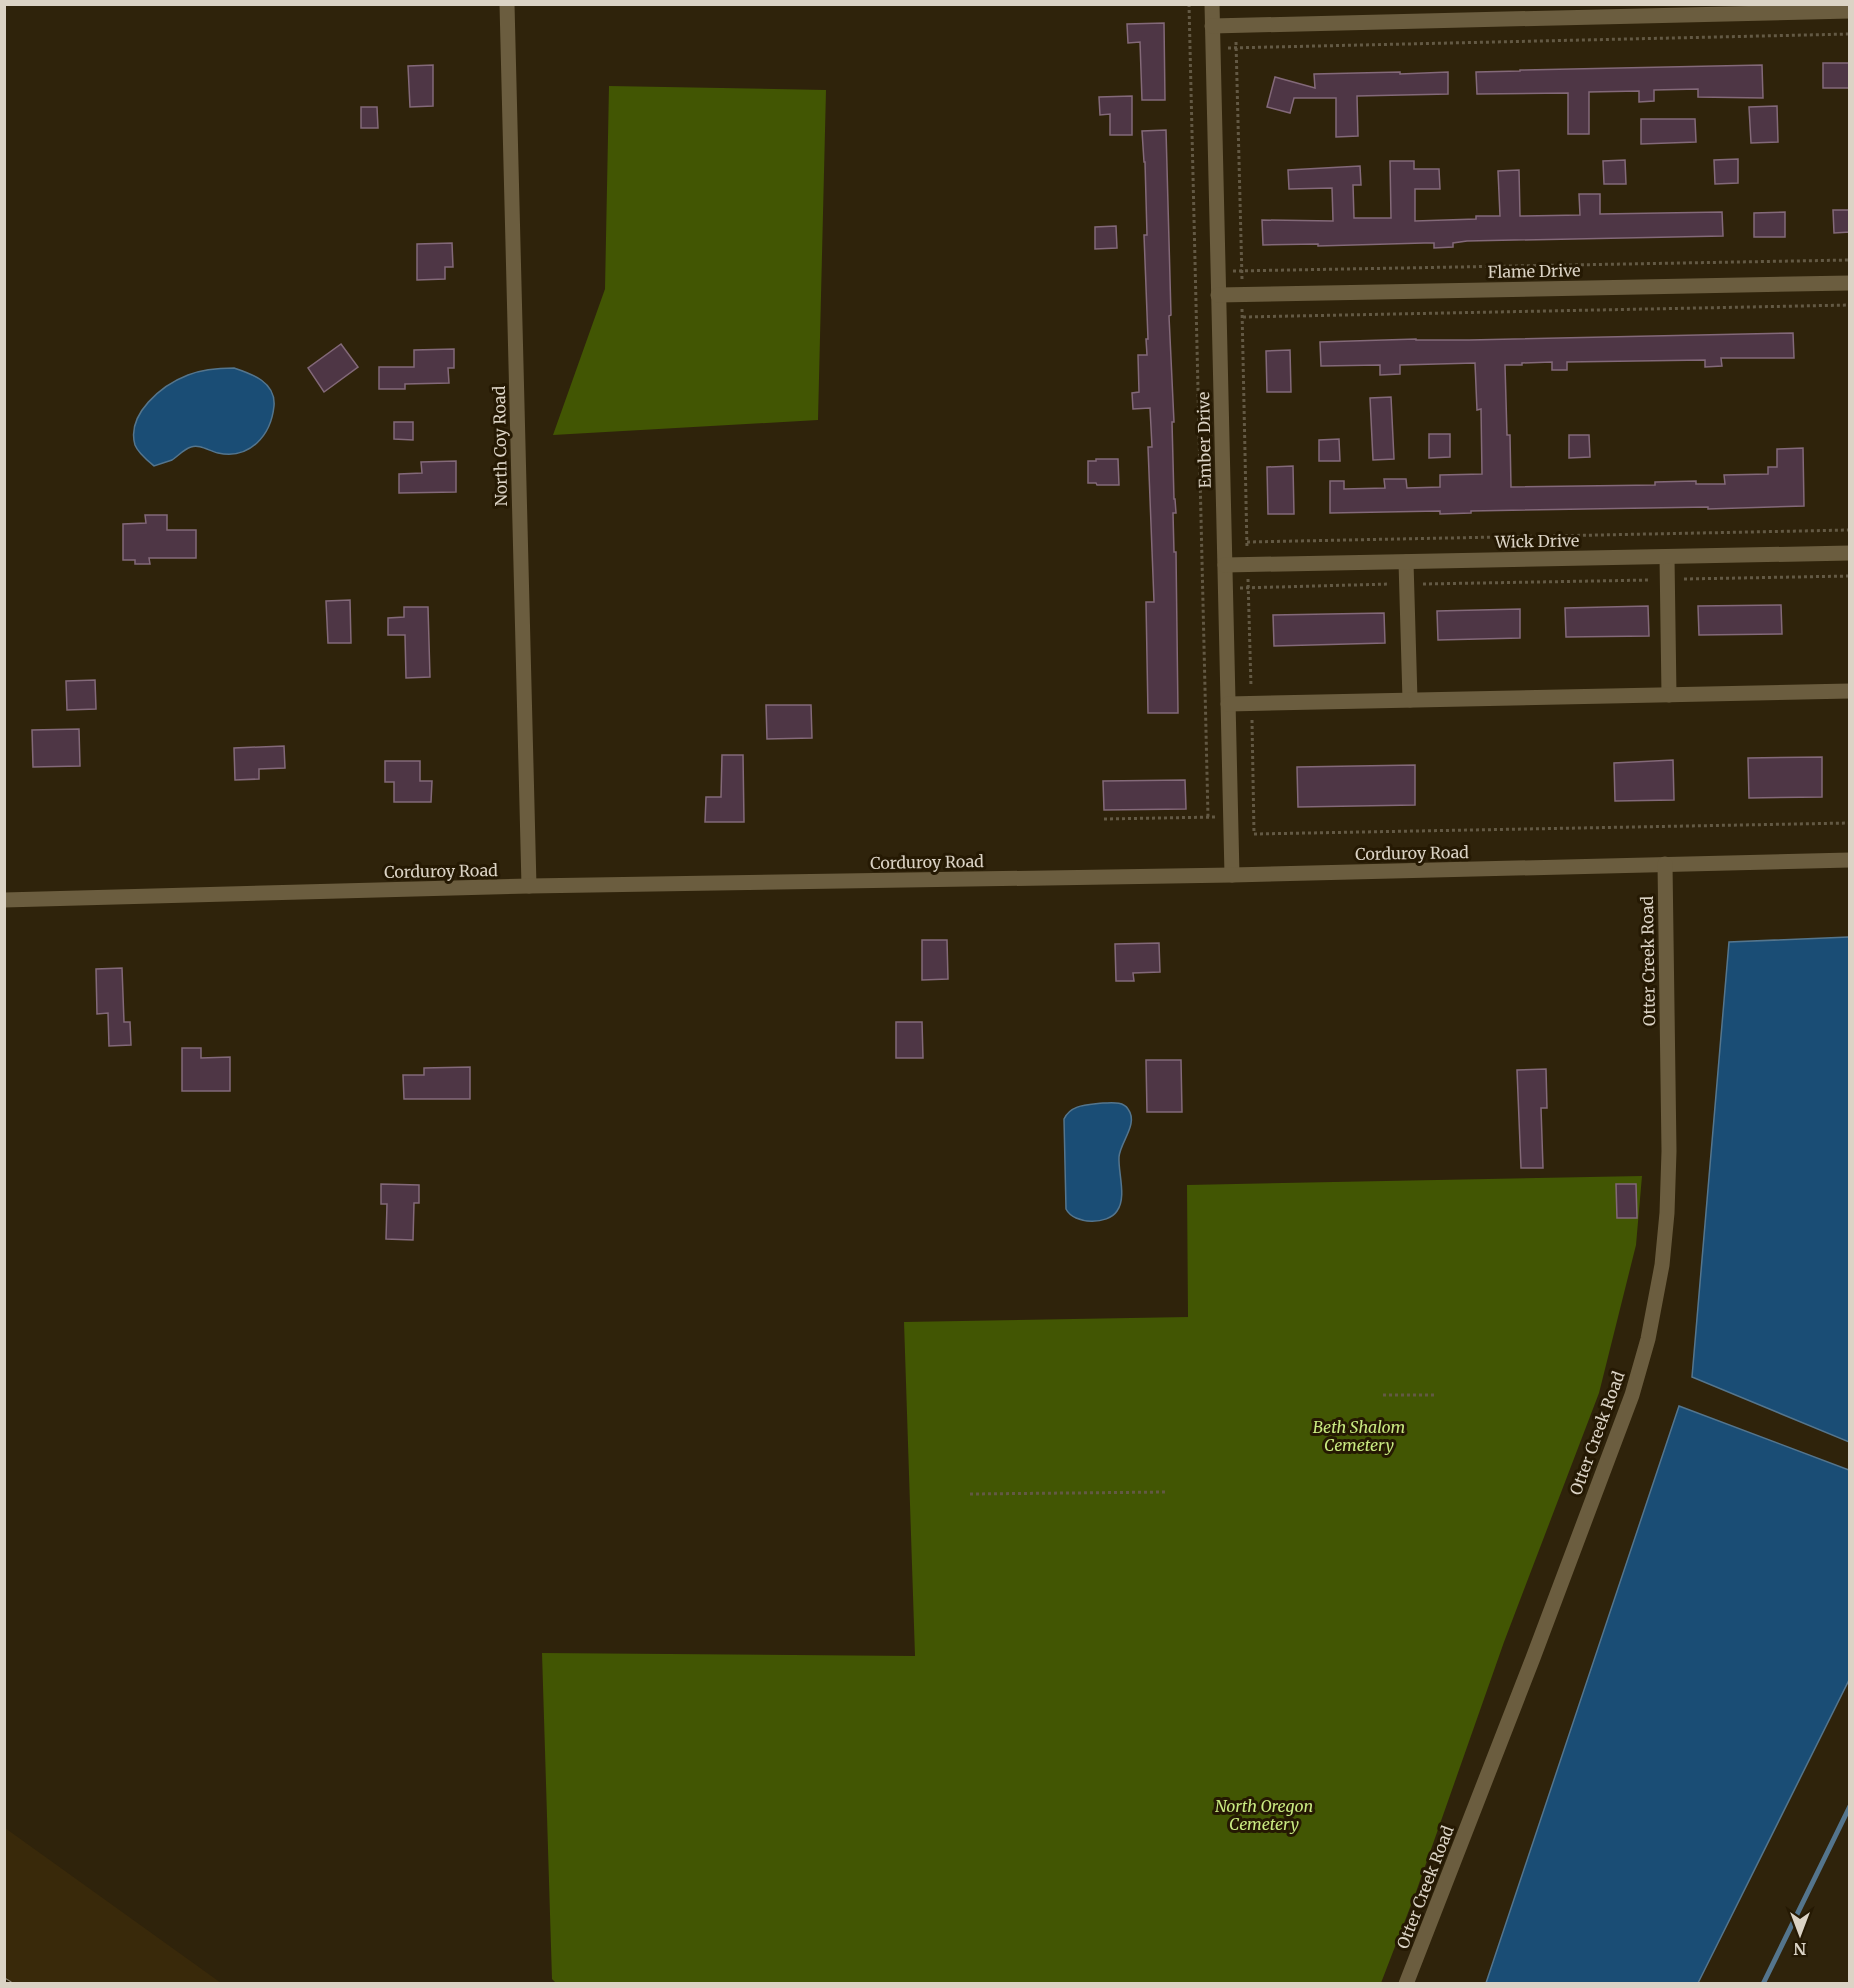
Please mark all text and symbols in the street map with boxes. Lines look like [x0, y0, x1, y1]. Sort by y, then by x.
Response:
street label: Flame Drive [1487, 260, 1581, 282]
street label: North Coy Road [489, 385, 511, 506]
street label: Ember Drive [1193, 391, 1215, 489]
street label: Wick Drive [1494, 530, 1579, 552]
street label: Corduroy Road [1355, 842, 1469, 864]
street label: Corduroy Road [870, 851, 984, 873]
street label: Corduroy Road [384, 860, 498, 882]
street label: Otter Creek Road [1637, 895, 1659, 1026]
street label: Otter Creek Road [1565, 1368, 1629, 1498]
park label: Beth Shalom Cemetery [1313, 1417, 1405, 1455]
park label: North Oregon Cemetery [1215, 1796, 1313, 1834]
street label: Otter Creek Road [1392, 1822, 1458, 1951]
north arrow [1770, 1904, 1830, 1964]
text: N [1793, 1939, 1806, 1959]

